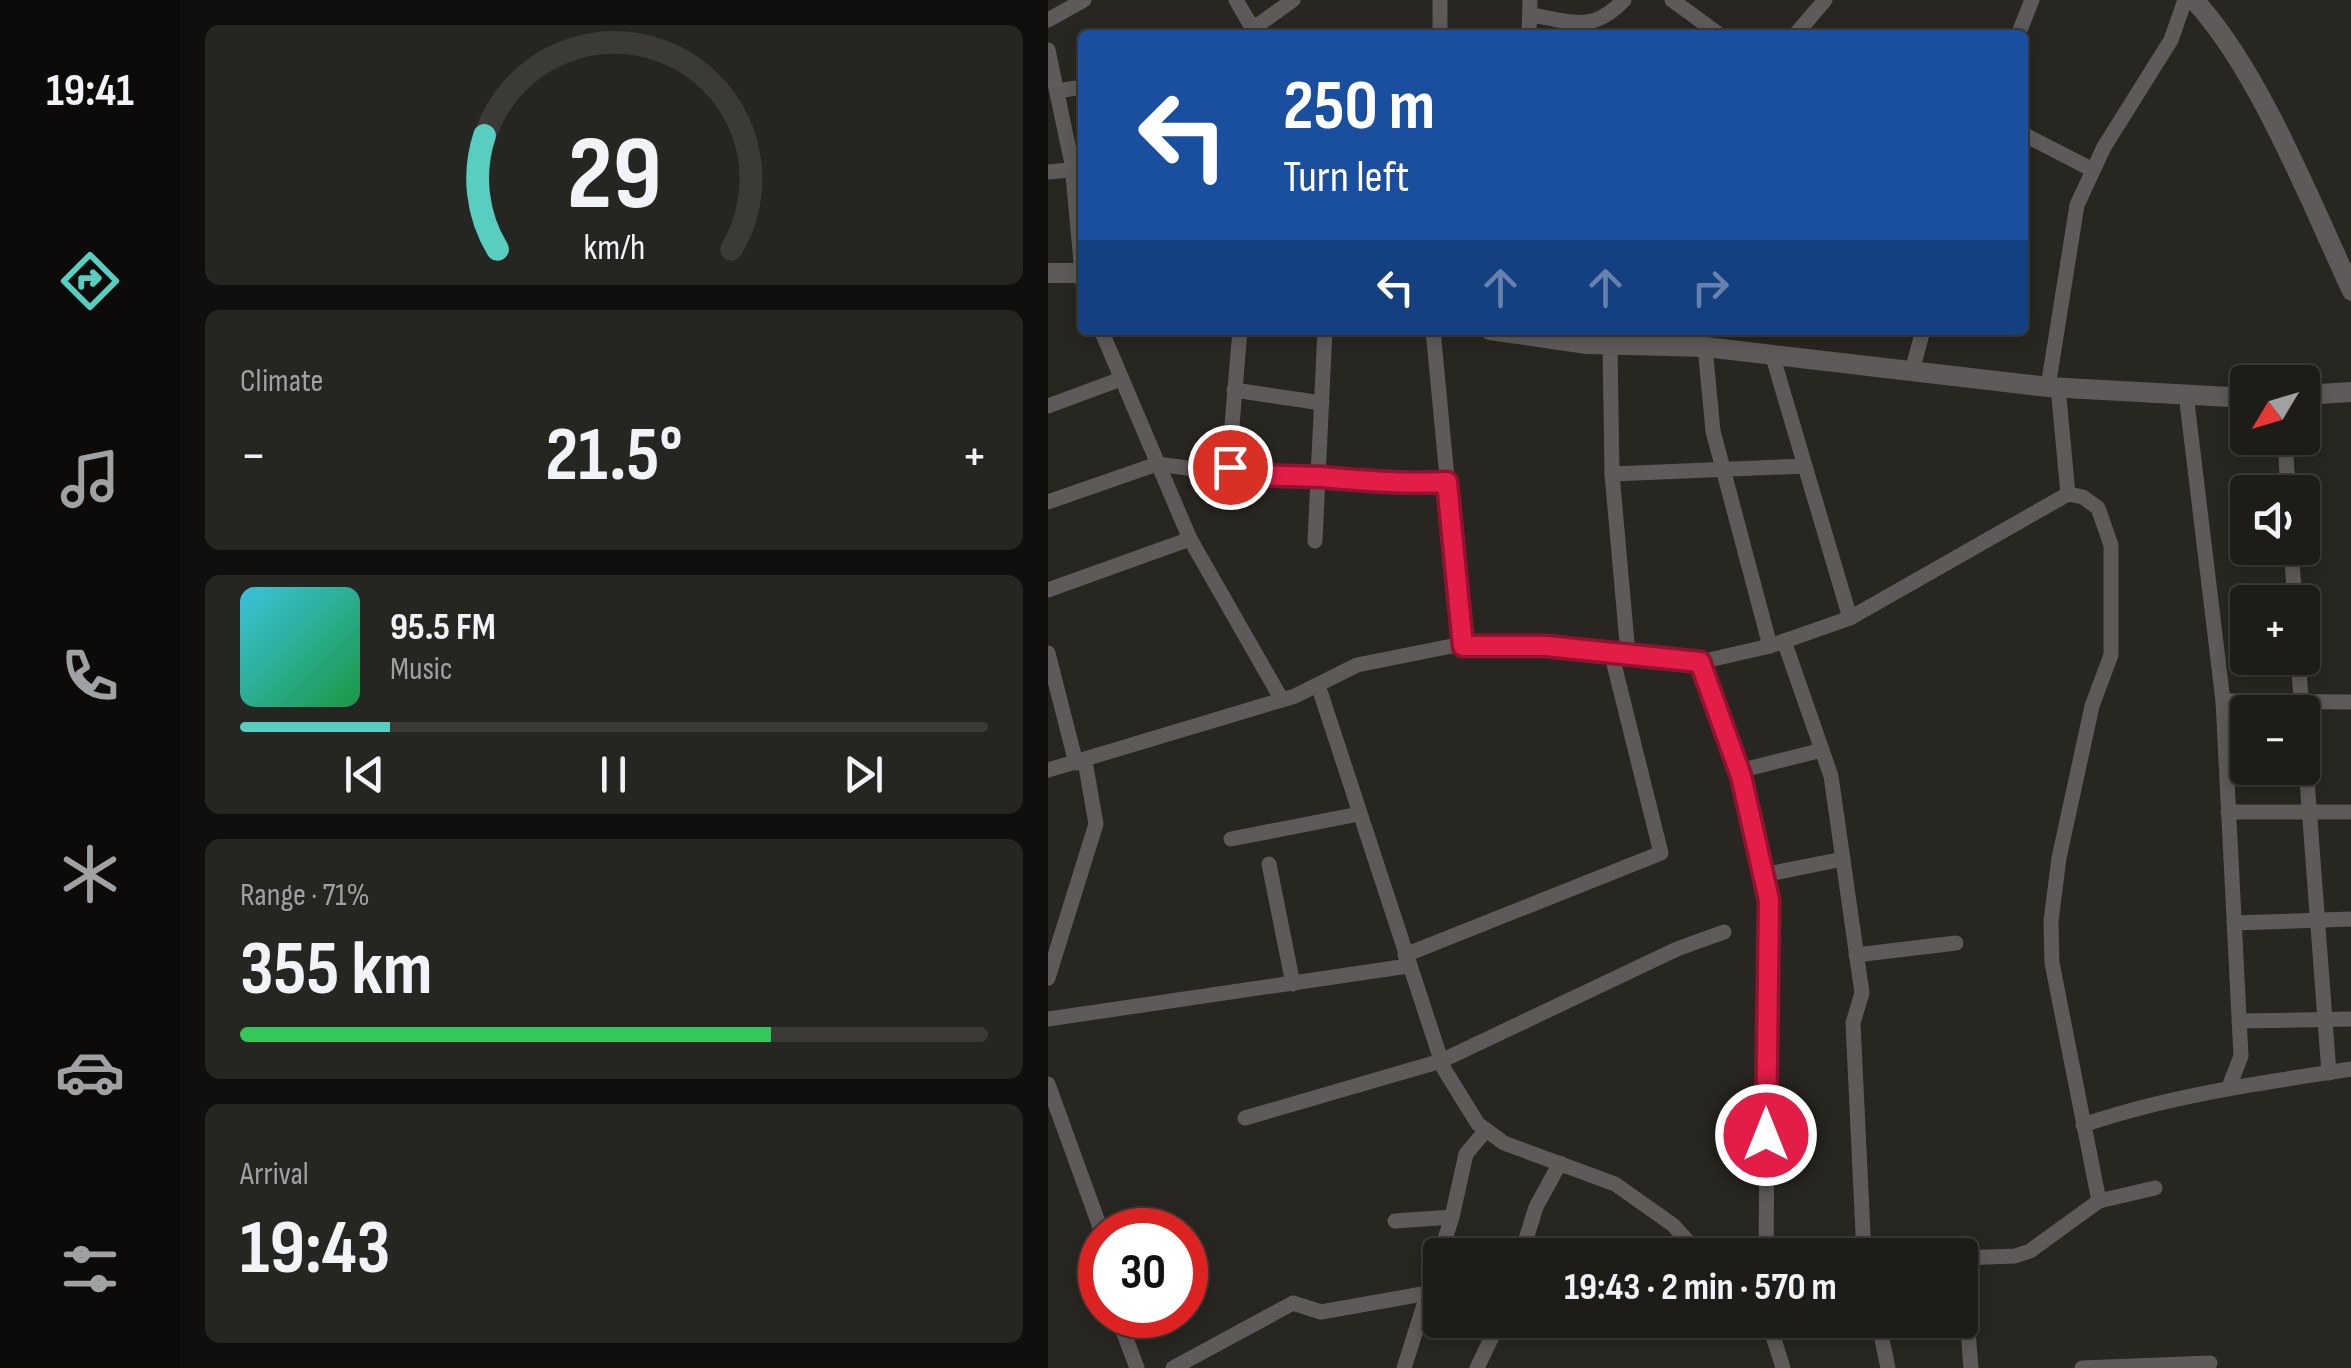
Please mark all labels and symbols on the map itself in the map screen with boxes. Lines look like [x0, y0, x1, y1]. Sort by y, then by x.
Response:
north arrow [2230, 365, 2320, 455]
pin [1188, 425, 1273, 510]
position arrow [1714, 1083, 1818, 1187]
speed limit sign: 30 [1078, 1208, 1208, 1338]

